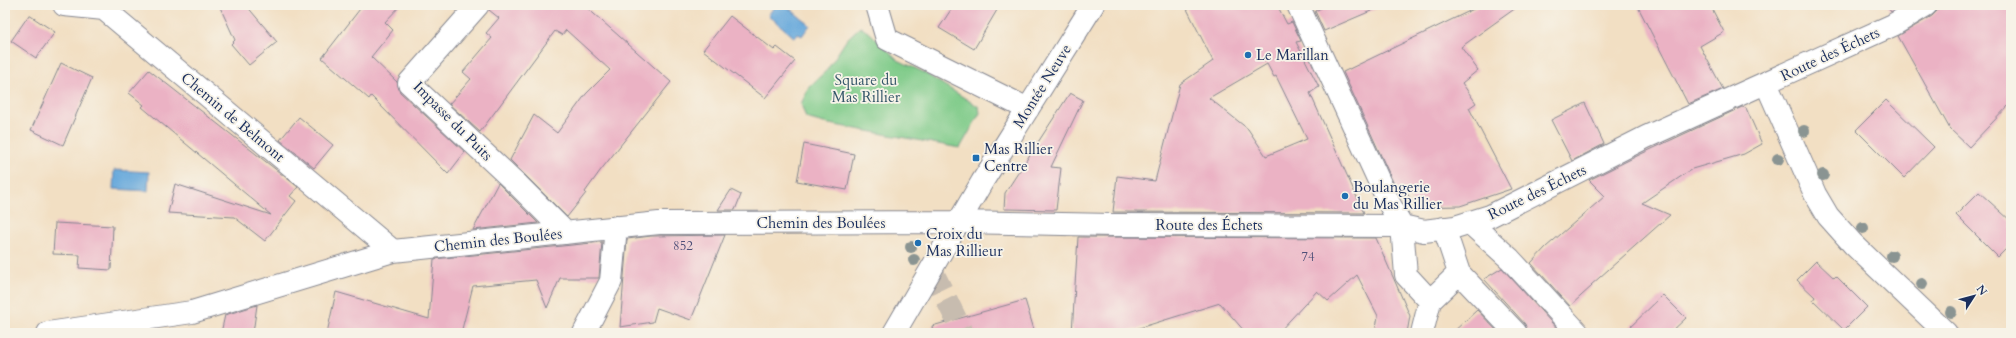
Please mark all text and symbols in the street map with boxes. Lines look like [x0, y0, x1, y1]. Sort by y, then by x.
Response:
street label: Route des Échets [1777, 22, 1883, 86]
street label: Montée Neuve [1008, 40, 1076, 132]
place label: Le Marillan [1256, 45, 1329, 65]
marker: Le Marillan [1243, 50, 1253, 60]
street label: Chemin de Belmont [177, 68, 289, 167]
park label: Square du Mas Rillier [832, 70, 901, 107]
street label: Impasse du Puits [409, 77, 497, 165]
place label: Mas Rillier Centre [984, 139, 1053, 176]
marker: Mas Rillier Centre [971, 153, 981, 163]
street label: Route des Échets [1485, 160, 1589, 224]
place label: Boulangerie du Mas Rillier [1353, 177, 1442, 214]
marker: Boulangerie du Mas Rillier [1340, 191, 1350, 201]
street label: Chemin des Boulées [757, 213, 885, 233]
street label: Route des Échets [1155, 215, 1263, 235]
street label: Chemin des Boulées [433, 223, 563, 257]
place label: Croix du Mas Rillieur [926, 224, 1003, 261]
house number: 852 [673, 237, 693, 255]
marker: Croix du Mas Rillieur [913, 238, 923, 248]
house number: 74 [1301, 248, 1315, 266]
north arrow [1954, 276, 1994, 316]
text: N [1973, 282, 1991, 299]

